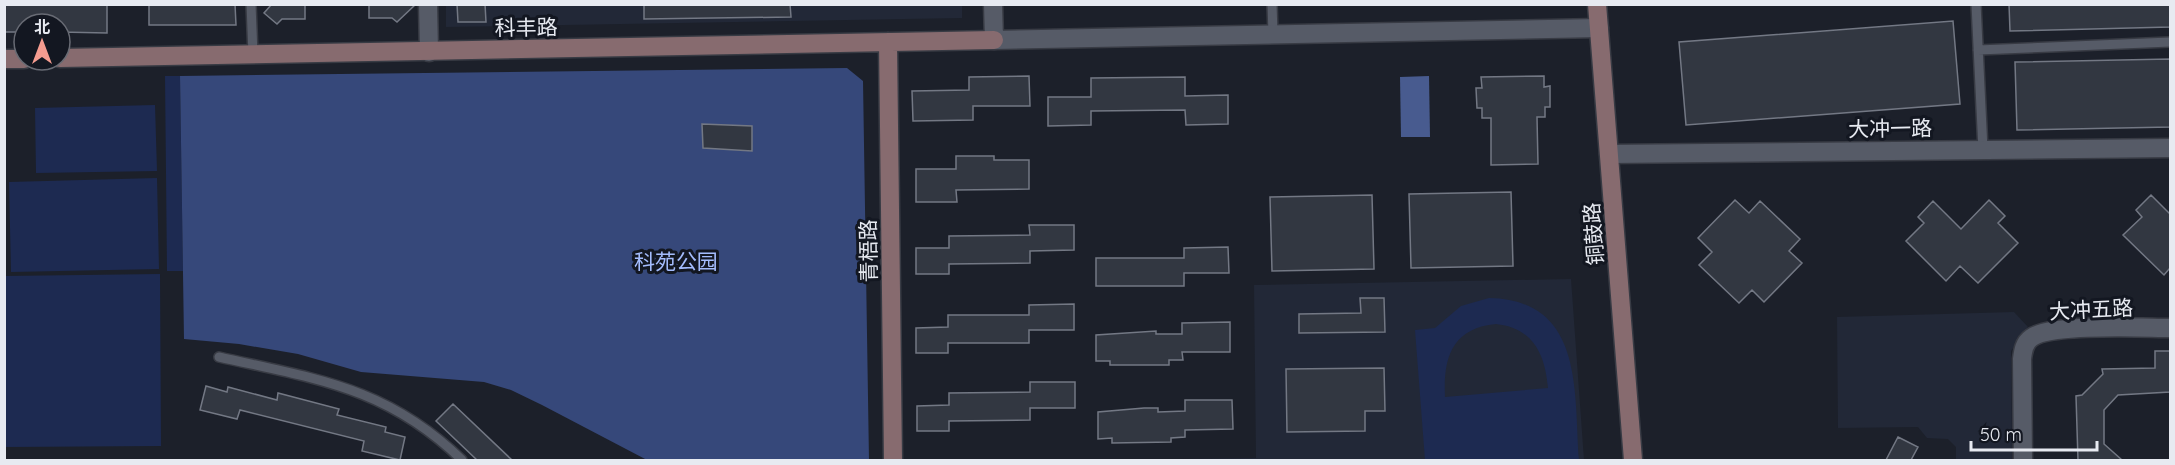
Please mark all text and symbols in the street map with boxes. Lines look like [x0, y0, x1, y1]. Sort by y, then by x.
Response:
north arrow [12, 12, 72, 72]
street label: 科丰路 [494, 13, 558, 41]
text: 北 [34, 17, 50, 37]
street label: 大冲一路 [1848, 114, 1932, 142]
street label: 铜鼓路 [1578, 202, 1608, 266]
street label: 青梧路 [854, 219, 882, 283]
park label: 科苑公园 [634, 248, 718, 274]
street label: 大冲五路 [2048, 294, 2134, 324]
scale bar [1971, 414, 2097, 452]
text: 50 m [1980, 423, 2022, 446]

